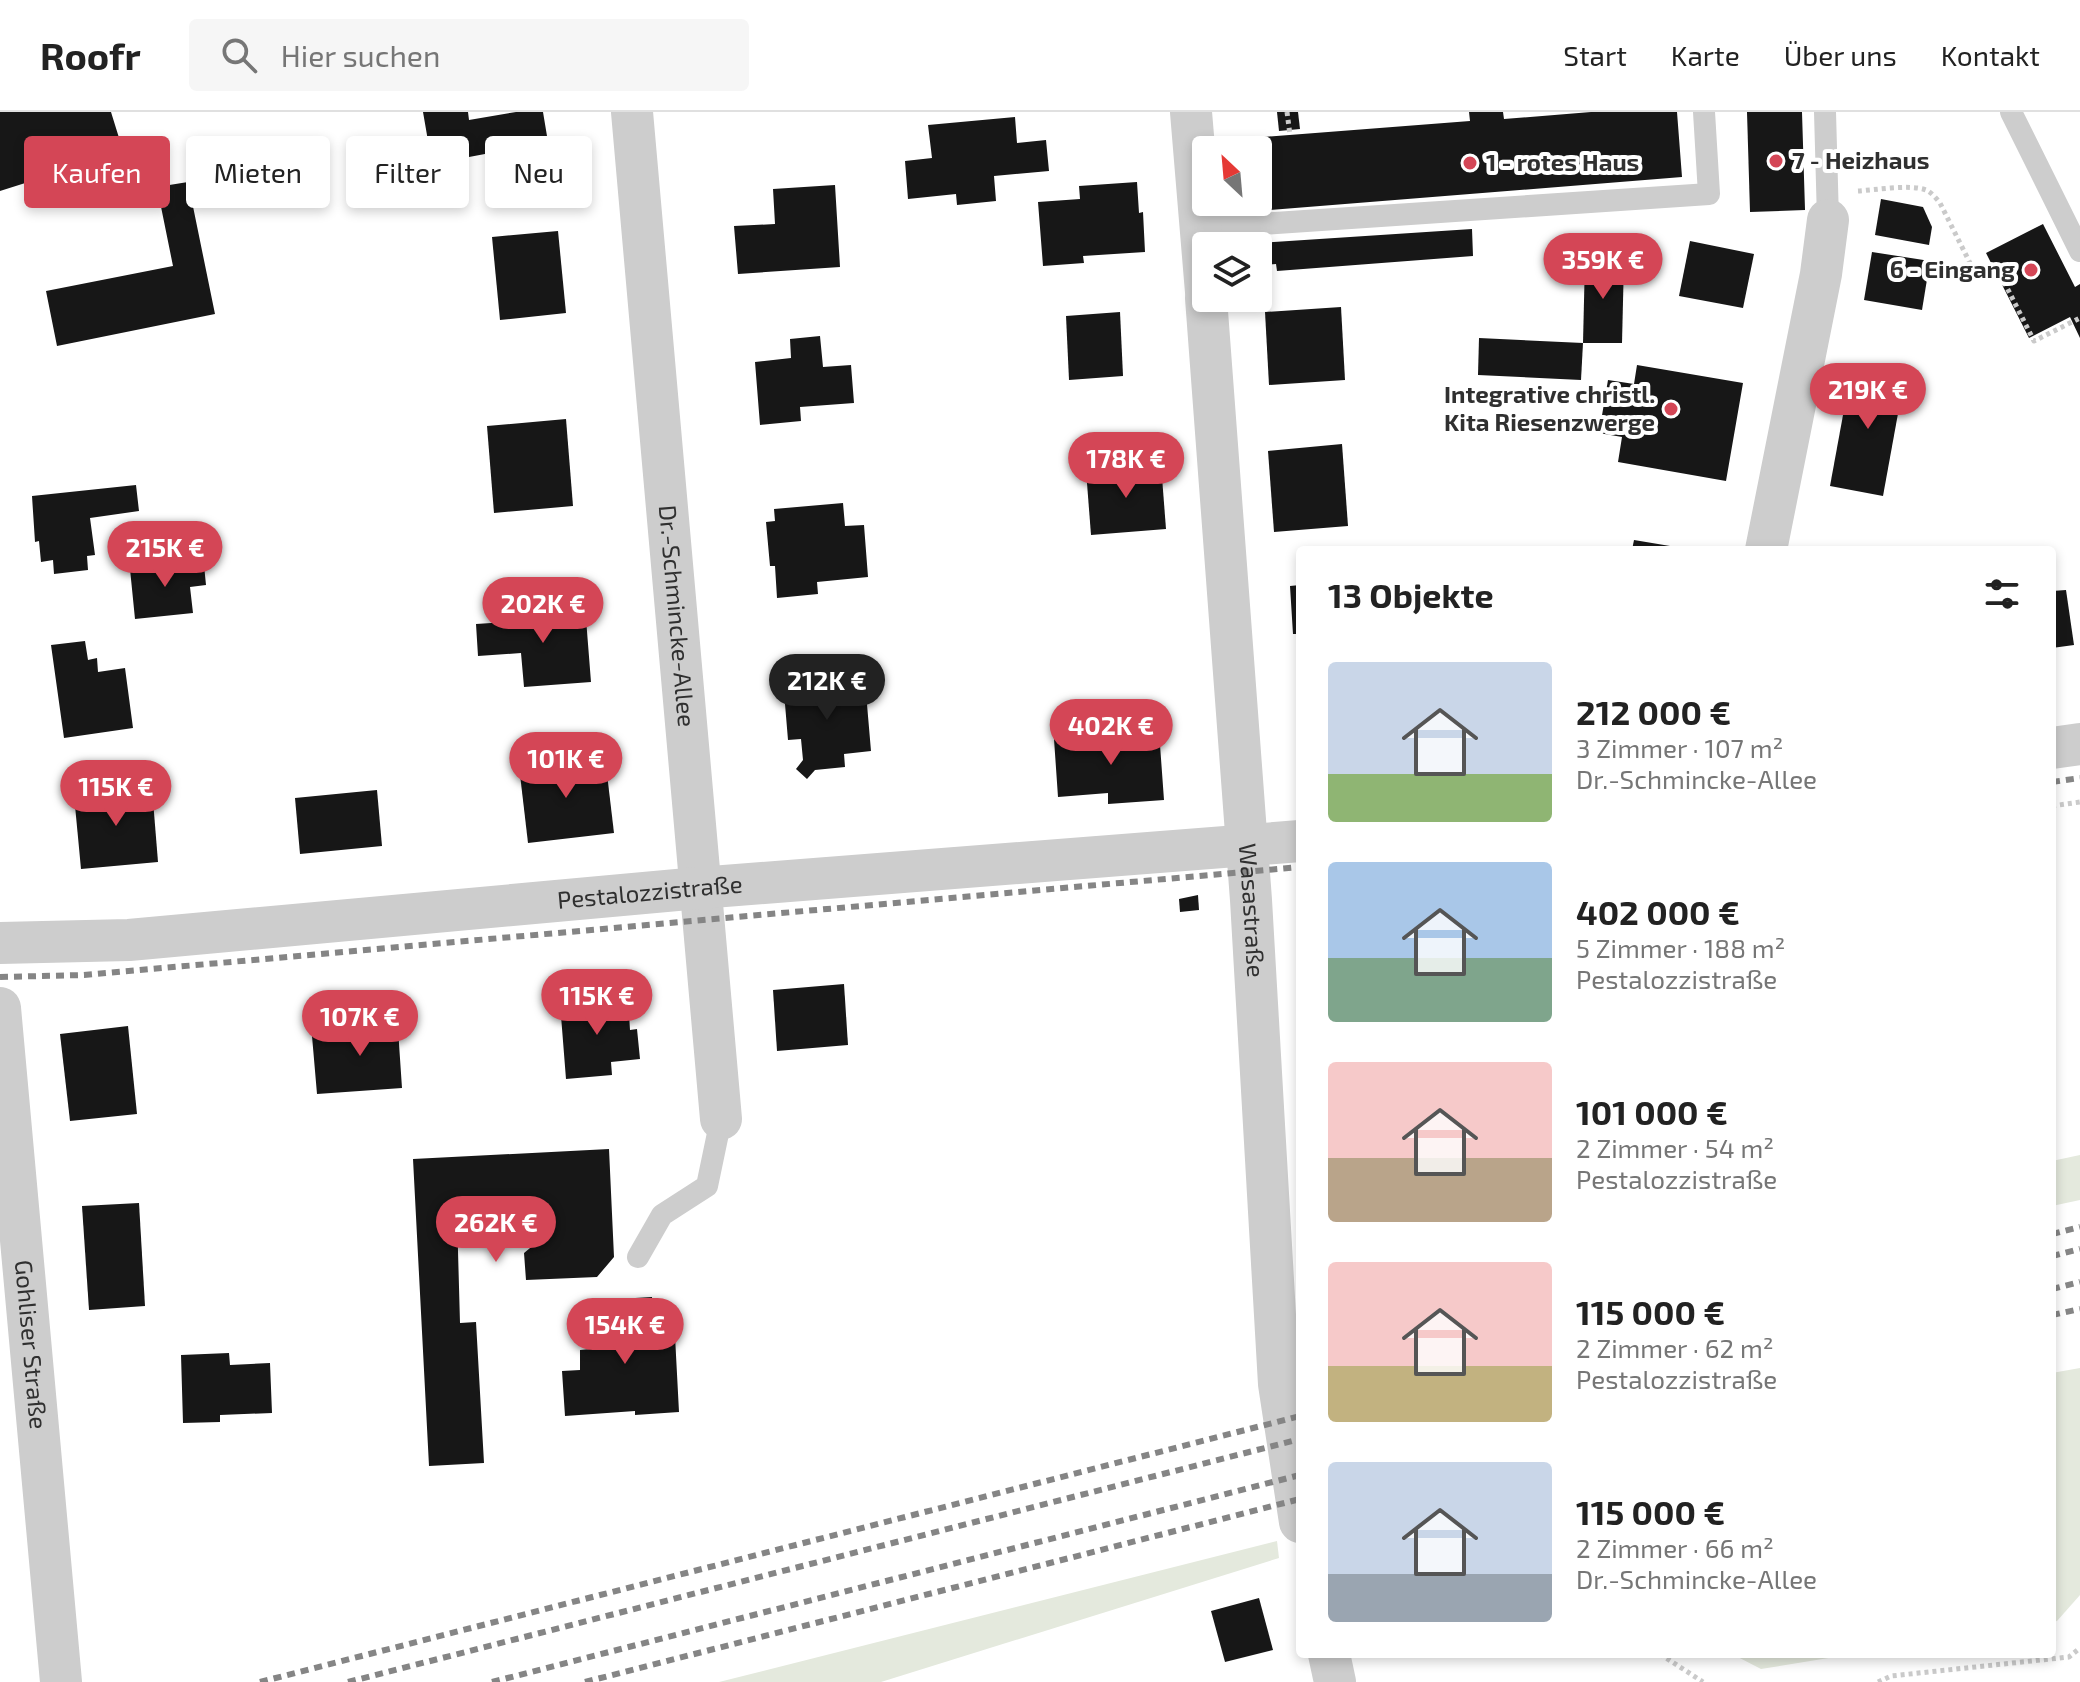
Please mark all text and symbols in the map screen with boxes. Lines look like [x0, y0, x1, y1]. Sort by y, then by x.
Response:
search box [189, 19, 749, 91]
text: Roofr [40, 32, 141, 78]
icon: search [217, 33, 261, 77]
text: Hier suchen [281, 37, 440, 73]
text: Start [1563, 38, 1627, 72]
text: Karte [1671, 38, 1740, 72]
text: Über uns [1784, 38, 1897, 72]
text: Kontakt [1941, 38, 2040, 72]
chip: Kaufen [24, 136, 170, 208]
chip: Mieten [186, 136, 330, 208]
chip: Filter [346, 136, 469, 208]
chip: Neu [485, 136, 592, 208]
north arrow [1192, 136, 1272, 216]
map controls [1192, 136, 1272, 312]
place label: 7 - Heizhaus [1792, 145, 1929, 174]
place label: 1 - rotes Haus [1486, 147, 1639, 176]
marker: 7 - Heizhaus [1767, 152, 1785, 170]
marker: 1 - rotes Haus [1461, 154, 1479, 172]
button: layers [1192, 232, 1272, 312]
pin: 359K € [1538, 233, 1668, 301]
text: 359K € [1562, 243, 1644, 274]
place label: 6 - Eingang [1890, 254, 2015, 283]
marker: 6 - Eingang [2022, 261, 2040, 279]
pin: 219K € [1803, 363, 1933, 431]
text: 219K € [1828, 373, 1908, 404]
place label: Integrative christl. Kita Riesenzwerge [1444, 379, 1655, 436]
marker: Integrative christl. Kita Riesenzwerge [1662, 400, 1680, 418]
pin: 178K € [1061, 432, 1191, 500]
text: 178K € [1086, 442, 1166, 473]
street label: Dr.-Schmincke-Allee [654, 504, 702, 728]
pin: 215K € [100, 521, 230, 589]
text: 215K € [125, 531, 205, 562]
icon: filters [1980, 572, 2024, 616]
text: 13 Objekte [1328, 574, 1494, 615]
pin: 202K € [478, 577, 608, 645]
text: 202K € [500, 587, 586, 618]
pin: 212K € [762, 654, 892, 722]
text: 212K € [787, 664, 867, 695]
text: 212 000 € [1576, 691, 1731, 732]
icon: home [1392, 694, 1488, 790]
pin: 402K € [1046, 699, 1176, 767]
text: 402K € [1068, 709, 1154, 740]
pin: 101K € [501, 732, 631, 800]
text: 3 Zimmer · 107 m² [1576, 732, 1783, 763]
text: 101K € [527, 742, 605, 773]
pin: 115K € [51, 760, 181, 828]
text: Dr.-Schmincke-Allee [1576, 763, 1817, 794]
text: 115K € [78, 770, 154, 801]
street label: Wasastraße [1234, 842, 1271, 978]
street label: Pestalozzistraße [556, 869, 743, 914]
text: 402 000 € [1576, 891, 1740, 932]
icon: home [1392, 894, 1488, 990]
text: 5 Zimmer · 188 m² [1576, 932, 1785, 963]
text: Pestalozzistraße [1576, 963, 1777, 994]
pin: 115K € [532, 969, 662, 1037]
text: 115K € [559, 979, 635, 1010]
pin: 107K € [295, 990, 425, 1058]
text: 107K € [320, 1000, 400, 1031]
text: 101 000 € [1576, 1091, 1728, 1132]
icon: home [1392, 1094, 1488, 1190]
text: 2 Zimmer · 54 m² [1576, 1132, 1774, 1163]
text: Pestalozzistraße [1576, 1163, 1777, 1194]
pin: 262K € [431, 1196, 561, 1264]
text: 262K € [454, 1206, 538, 1237]
street label: Gohliser Straße [10, 1259, 54, 1430]
text: 115 000 € [1576, 1291, 1725, 1332]
icon: home [1392, 1294, 1488, 1390]
pin: 154K € [560, 1298, 690, 1366]
text: 154K € [585, 1308, 665, 1339]
text: 2 Zimmer · 62 m² [1576, 1332, 1774, 1363]
text: Pestalozzistraße [1576, 1363, 1777, 1394]
text: 115 000 € [1576, 1491, 1725, 1532]
icon: home [1392, 1494, 1488, 1590]
text: 2 Zimmer · 66 m² [1576, 1532, 1774, 1563]
text: Dr.-Schmincke-Allee [1576, 1563, 1817, 1594]

